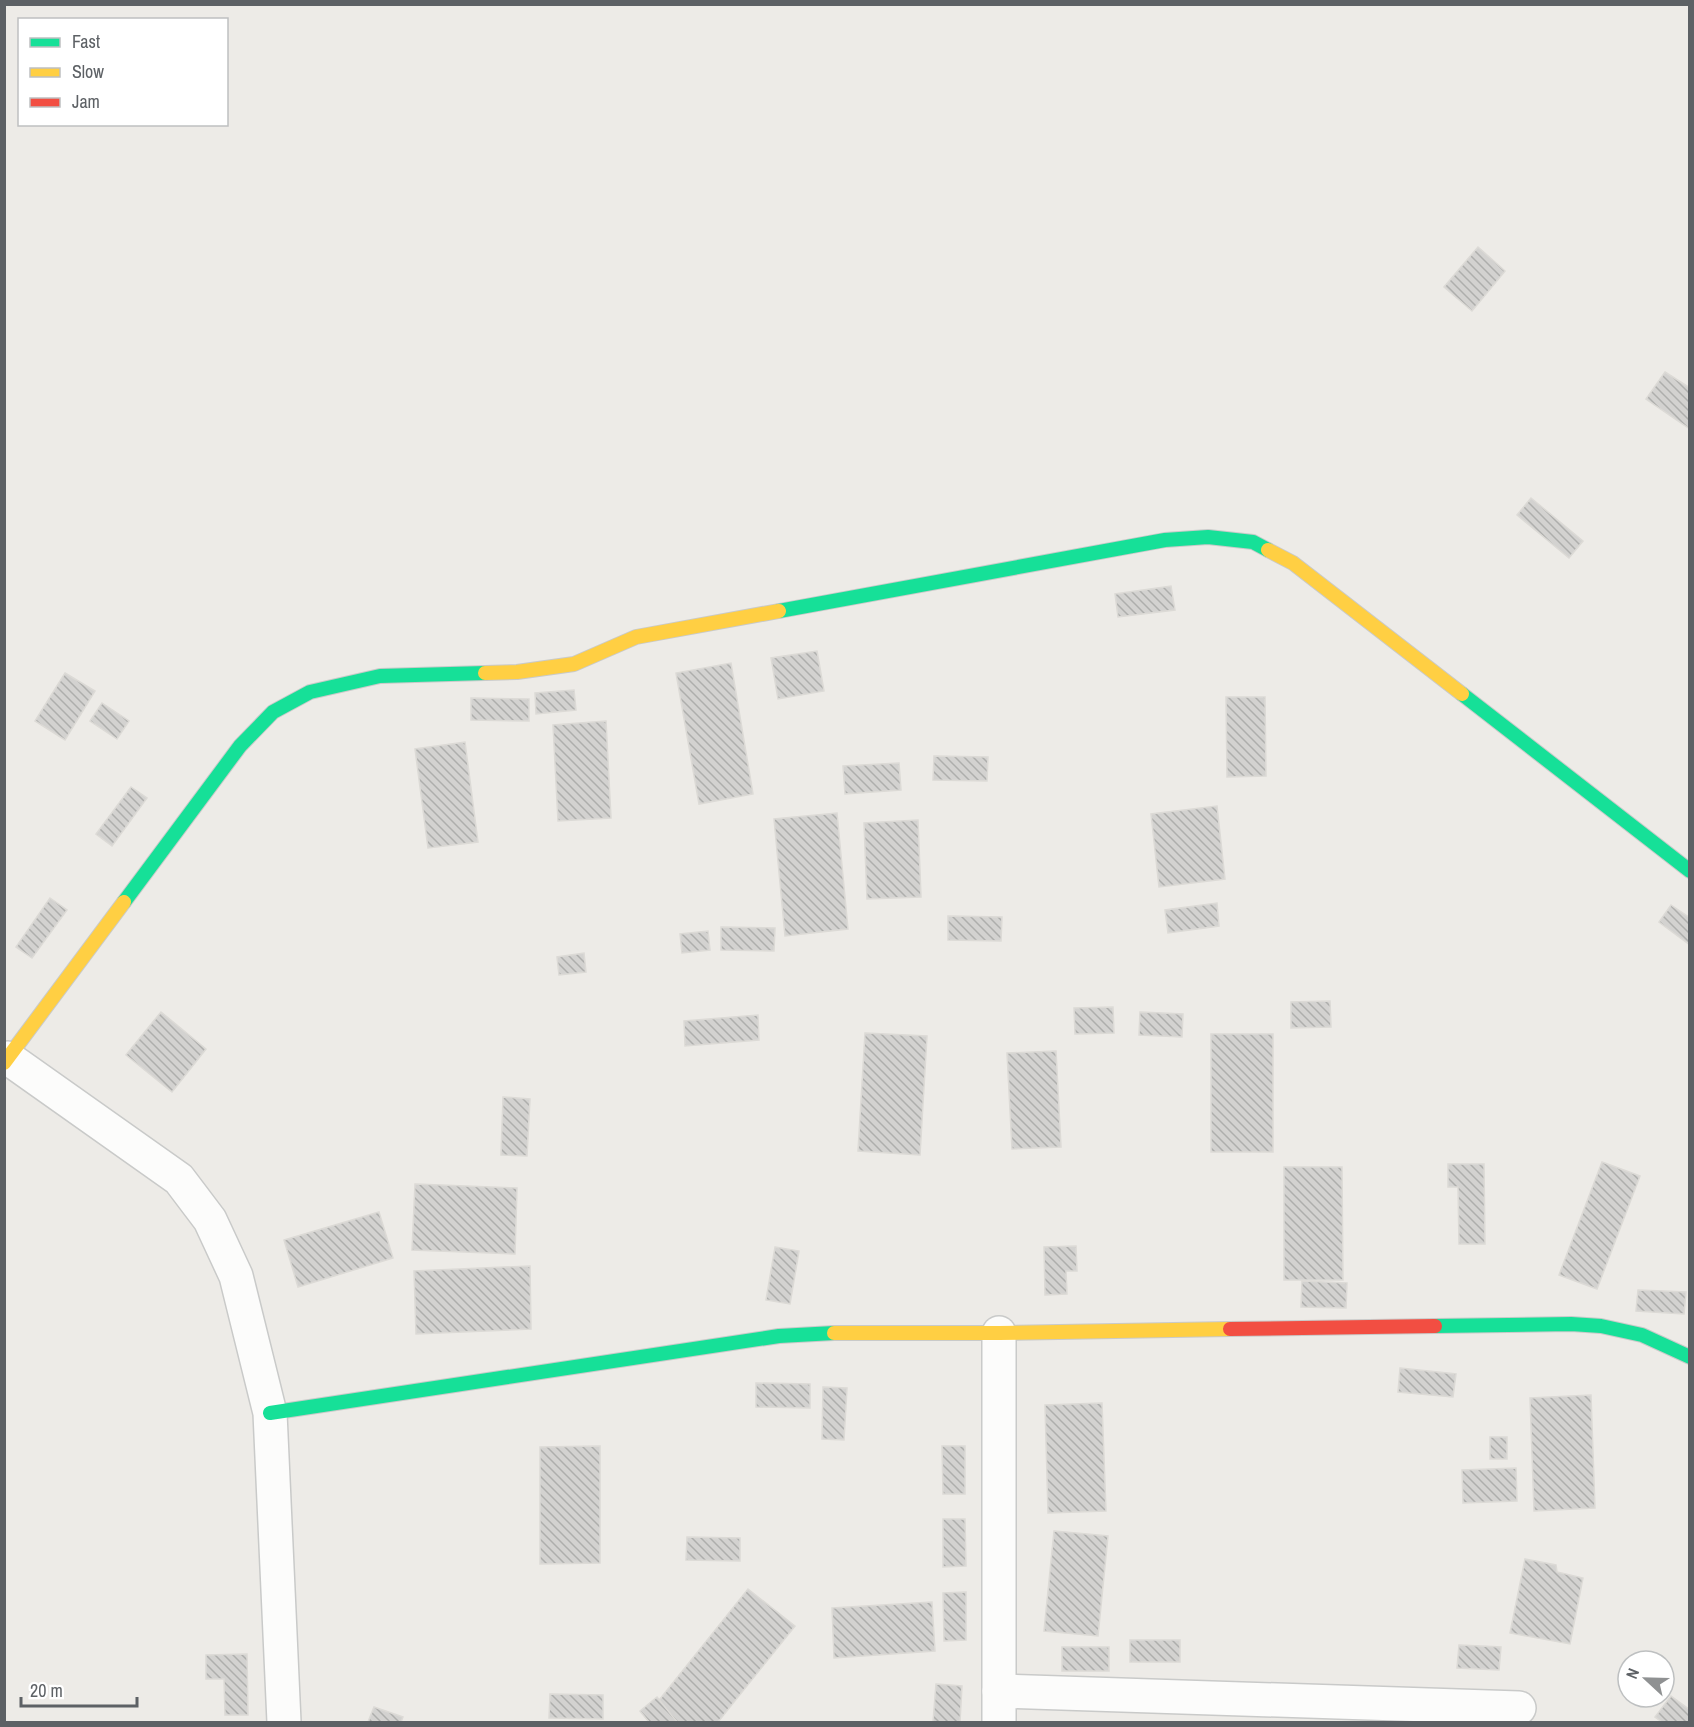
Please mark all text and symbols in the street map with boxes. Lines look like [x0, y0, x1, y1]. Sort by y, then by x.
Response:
legend [18, 18, 228, 126]
text: Fast [72, 29, 100, 54]
text: Slow [72, 59, 104, 84]
text: Jam [72, 89, 100, 114]
north arrow [1616, 1649, 1676, 1709]
text: N [1620, 1665, 1644, 1682]
scale bar [21, 1670, 136, 1708]
text: 20 m [30, 1678, 63, 1703]

